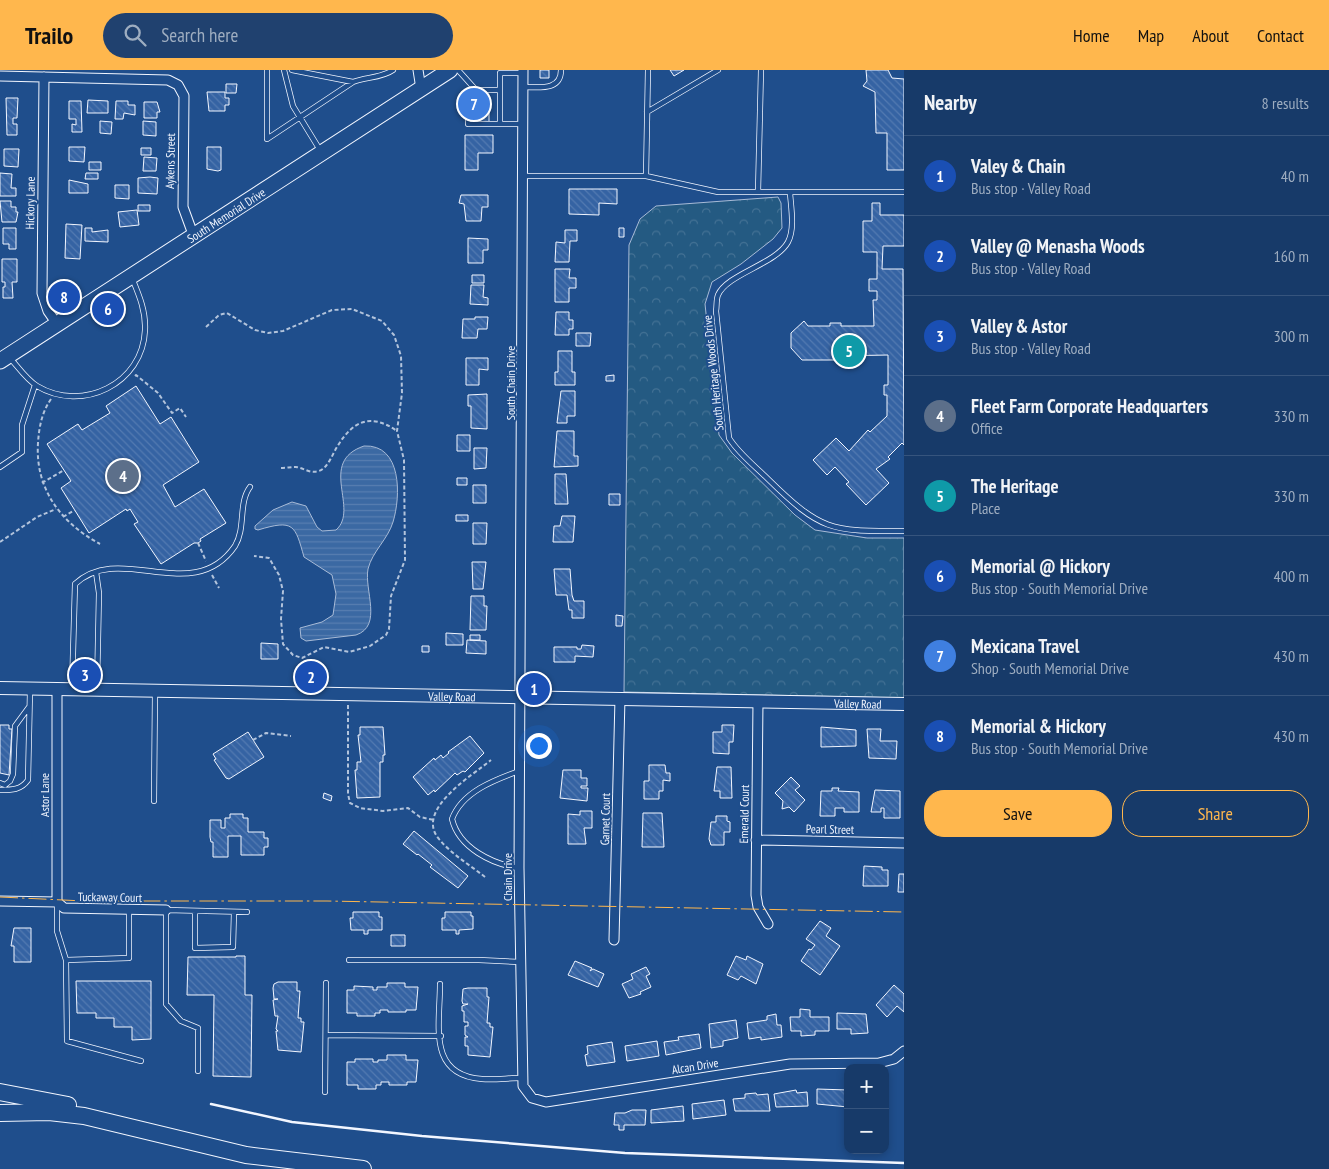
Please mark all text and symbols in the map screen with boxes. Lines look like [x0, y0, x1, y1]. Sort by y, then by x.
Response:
search box [103, 13, 453, 58]
text: Trailo [25, 20, 73, 51]
icon: search [121, 21, 149, 49]
text: Search here [161, 23, 238, 47]
text: Home [1073, 24, 1110, 47]
text: Map [1138, 24, 1164, 47]
text: About [1192, 24, 1229, 47]
text: Contact [1257, 24, 1304, 47]
pin: 7 [458, 85, 490, 123]
text: Nearby [924, 89, 977, 116]
text: 8 results [1262, 93, 1309, 113]
street label: Aykens Street [162, 132, 178, 189]
text: Valey & Chain [971, 154, 1065, 178]
text: 1 [936, 166, 944, 186]
text: 40 m [1281, 166, 1309, 186]
street label: Hickory Lane [22, 176, 38, 230]
text: Bus stop · Valley Road [971, 178, 1091, 198]
street label: South Memorial Drive [184, 184, 268, 246]
text: Valley @ Menasha Woods [971, 234, 1145, 258]
text: 2 [936, 246, 944, 266]
text: 160 m [1274, 246, 1309, 266]
text: Bus stop · Valley Road [971, 258, 1091, 278]
pin: 8 [48, 278, 80, 316]
pin: 6 [92, 290, 124, 328]
street label: South Heritage Woods Drive [699, 314, 727, 432]
text: Valley & Astor [971, 314, 1067, 338]
text: 3 [936, 326, 944, 346]
text: 300 m [1274, 326, 1309, 346]
pin: 5 [833, 332, 865, 370]
text: Bus stop · Valley Road [971, 338, 1091, 358]
street label: South Chain Drive [503, 346, 518, 420]
text: Fleet Farm Corporate Headquarters [971, 394, 1208, 418]
text: 4 [936, 406, 944, 426]
text: 330 m [1274, 406, 1309, 426]
text: Office [971, 418, 1003, 438]
pin: 4 [107, 457, 139, 495]
text: The Heritage [971, 474, 1059, 498]
text: 5 [936, 486, 944, 506]
text: 330 m [1274, 486, 1309, 506]
text: Place [971, 498, 1000, 518]
text: Memorial @ Hickory [971, 554, 1110, 578]
text: 6 [936, 566, 944, 586]
text: 400 m [1274, 566, 1309, 586]
text: Bus stop · South Memorial Drive [971, 578, 1148, 598]
text: Mexicana Travel [971, 634, 1079, 658]
text: 7 [936, 646, 944, 666]
text: 430 m [1274, 646, 1309, 666]
pin: 3 [69, 656, 101, 694]
pin: 2 [295, 658, 327, 696]
text: Shop · South Memorial Drive [971, 658, 1129, 678]
pin: 1 [518, 670, 550, 708]
street label: Valley Road [427, 688, 476, 704]
street label: Valley Road [833, 695, 882, 711]
text: Memorial & Hickory [971, 714, 1106, 738]
text: 8 [936, 726, 944, 746]
text: 430 m [1274, 726, 1309, 746]
your location [526, 733, 552, 759]
text: Bus stop · South Memorial Drive [971, 738, 1148, 758]
street label: Astor Lane [37, 773, 52, 817]
street label: Emerald Court [736, 784, 752, 844]
button: Save [924, 790, 1112, 837]
button: Share [1122, 790, 1309, 837]
street label: Garnet Court [597, 792, 613, 845]
street label: Pearl Street [806, 821, 855, 837]
street label: Chain Drive [500, 853, 515, 901]
street label: Tuckaway Court [78, 889, 143, 905]
street label: Alcan Drive [671, 1055, 720, 1077]
map controls [844, 1064, 889, 1154]
button: + [844, 1064, 889, 1109]
button: − [844, 1109, 889, 1154]

